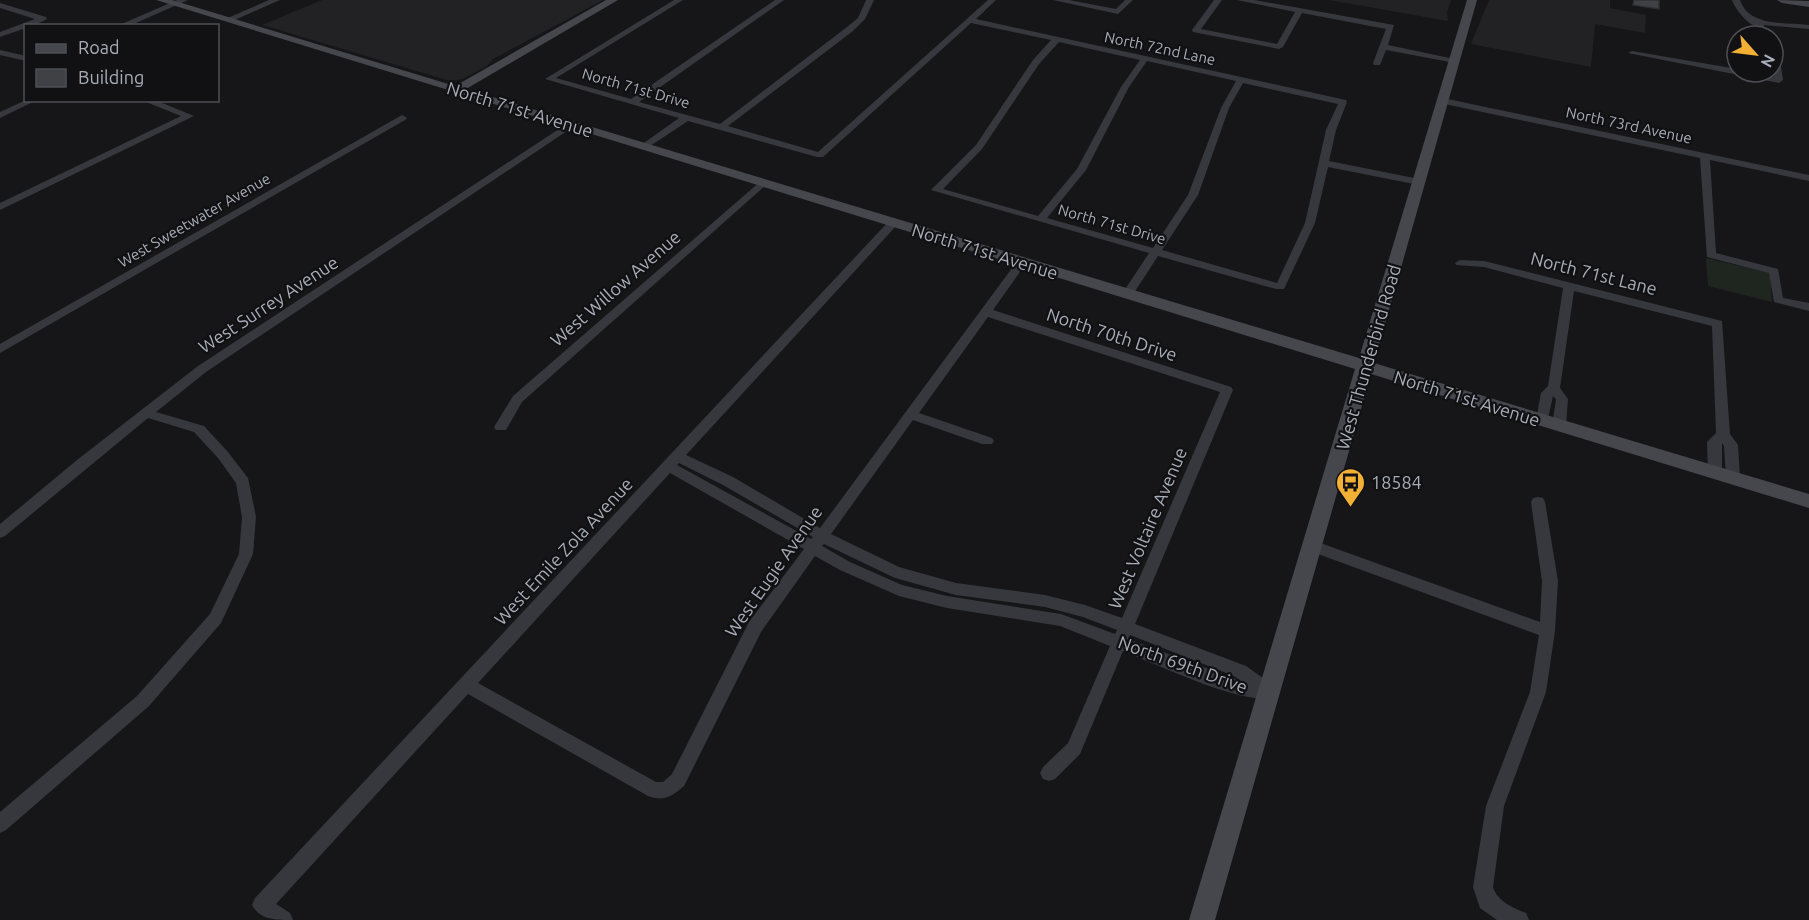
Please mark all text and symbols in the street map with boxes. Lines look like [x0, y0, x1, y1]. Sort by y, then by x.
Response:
legend [24, 24, 219, 102]
north arrow [1725, 24, 1785, 84]
street label: North 72nd Lane [1103, 28, 1217, 68]
text: Road [78, 37, 120, 57]
text: N [1757, 52, 1779, 71]
street label: North 71st Drive [580, 64, 692, 112]
text: Building [78, 67, 144, 87]
street label: North 71st Avenue [445, 77, 595, 141]
street label: North 73rd Avenue [1564, 103, 1694, 147]
street label: West Sweetwater Avenue [115, 169, 273, 271]
street label: North 71st Drive [1056, 200, 1168, 248]
street label: North 71st Avenue [910, 219, 1060, 283]
street label: West Willow Avenue [546, 226, 684, 350]
street label: North 71st Lane [1529, 248, 1659, 298]
street label: West Surrey Avenue [195, 251, 341, 357]
street label: West Thunderbird Road [1332, 262, 1404, 452]
street label: North 70th Drive [1044, 303, 1180, 365]
street label: North 71st Avenue [1392, 366, 1542, 430]
street label: West Voltaire Avenue [1104, 444, 1190, 612]
bus stop icon: 18584 [1334, 466, 1366, 508]
place label: 18584 [1371, 472, 1422, 492]
street label: West Emile Zola Avenue [490, 473, 636, 629]
street label: West Eugie Avenue [720, 502, 826, 640]
street label: North 69th Drive [1116, 631, 1250, 697]

